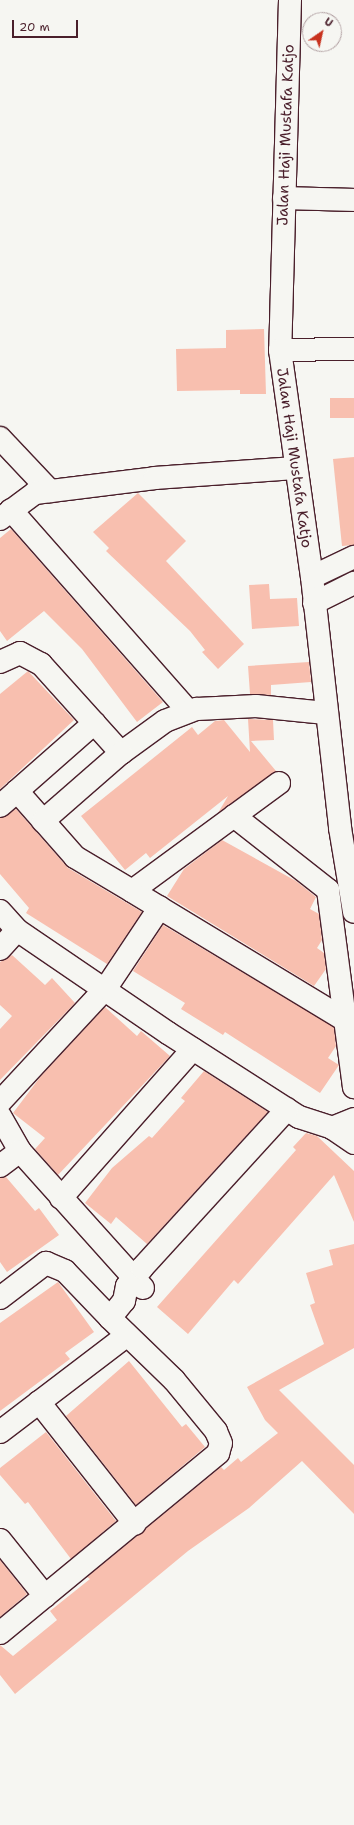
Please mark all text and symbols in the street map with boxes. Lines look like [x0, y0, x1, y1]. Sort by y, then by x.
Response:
scale bar [14, 12, 80, 38]
north arrow [302, 12, 342, 52]
text: U [321, 14, 336, 31]
text: 20 m [19, 19, 50, 35]
street label: Jalan Haji Mustafa Katjo [274, 44, 298, 226]
street label: Jalan Haji Mustafa Katjo [272, 367, 316, 549]

